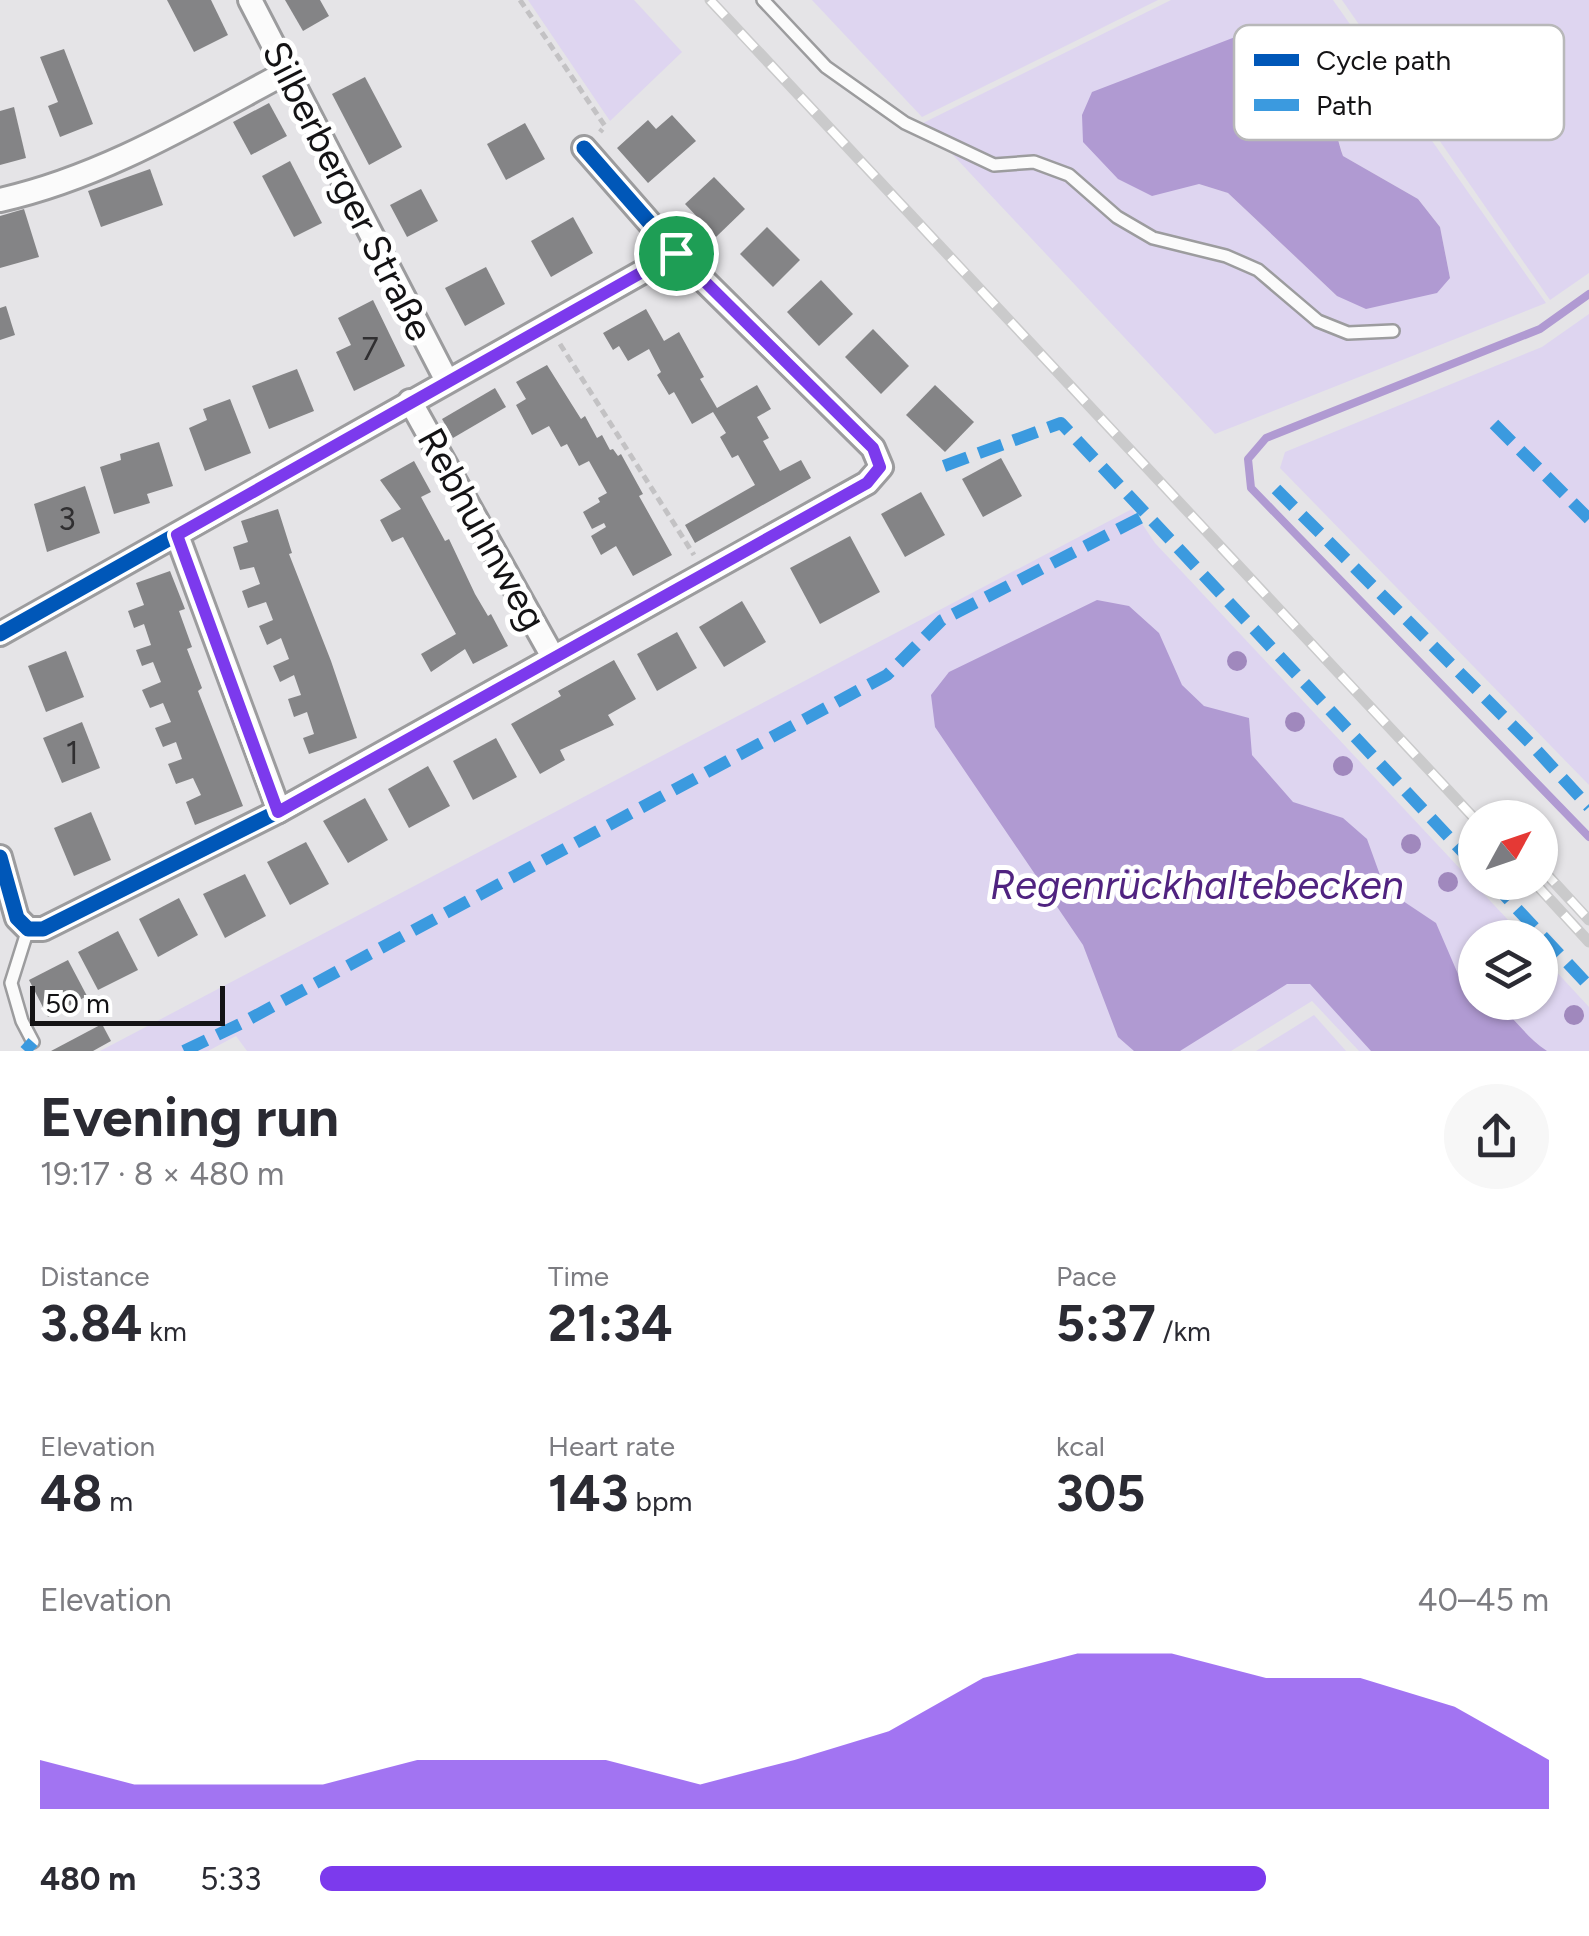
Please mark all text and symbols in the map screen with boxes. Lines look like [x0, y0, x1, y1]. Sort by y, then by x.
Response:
legend [1234, 25, 1564, 140]
street label: Silberberger Straße [253, 34, 443, 348]
text: Cycle path [1316, 43, 1451, 77]
text: Path [1316, 88, 1372, 122]
pin [634, 211, 719, 296]
icon: arrive [649, 226, 704, 281]
house number: 7 [361, 330, 379, 368]
street label: Rebhuhnweg [408, 420, 556, 638]
house number: 3 [58, 500, 76, 538]
house number: 1 [65, 734, 79, 772]
north arrow [1458, 800, 1558, 900]
map controls [1458, 800, 1558, 1020]
water label: Regenrückhaltebecken [990, 861, 1404, 909]
button: layers [1458, 920, 1558, 1020]
scale bar [30, 981, 225, 1026]
text: 50 m [45, 986, 110, 1020]
text: Evening run [40, 1084, 339, 1150]
button: share [1444, 1084, 1549, 1189]
text: 19:17 · 8 × 480 m [40, 1155, 284, 1193]
text: Distance [40, 1259, 150, 1293]
text: Time [548, 1259, 609, 1293]
text: Pace [1056, 1259, 1117, 1293]
text: 3.84 [40, 1293, 142, 1354]
text: 21:34 [548, 1293, 673, 1354]
text: 5:37 [1056, 1293, 1156, 1354]
text: km [142, 1314, 187, 1348]
text: /km [1156, 1314, 1211, 1348]
text: Elevation [40, 1429, 155, 1463]
text: Heart rate [548, 1429, 675, 1463]
text: kcal [1056, 1429, 1105, 1463]
text: 48 [40, 1463, 102, 1524]
text: 143 [548, 1463, 629, 1524]
text: 305 [1056, 1463, 1145, 1524]
text: m [102, 1484, 133, 1518]
text: bpm [629, 1484, 692, 1518]
text: Elevation [40, 1581, 172, 1619]
text: 40–45 m [1418, 1581, 1549, 1619]
text: 480 m [40, 1860, 136, 1898]
text: 5:33 [200, 1860, 261, 1898]

